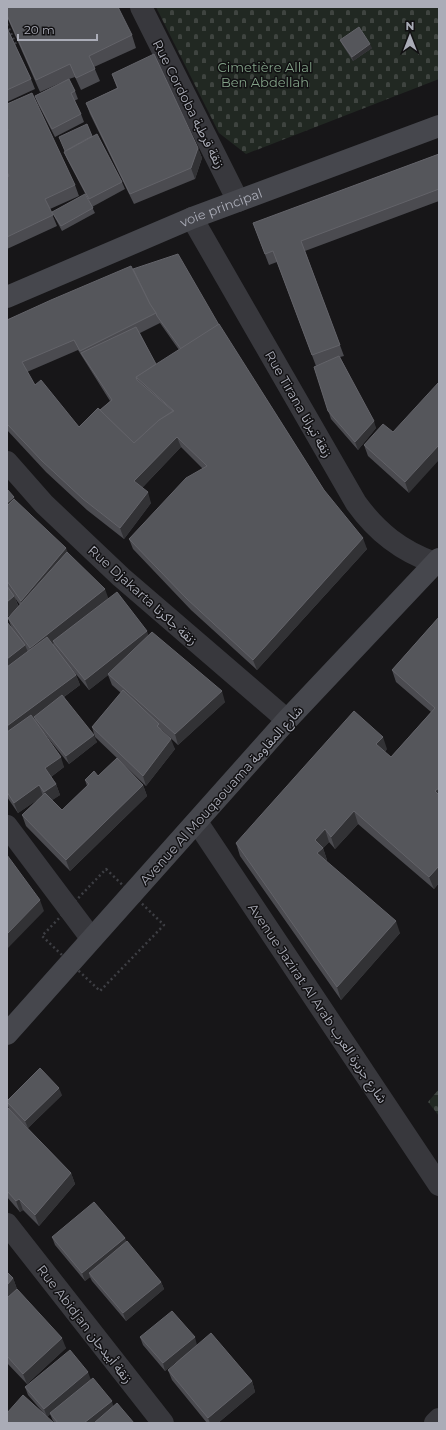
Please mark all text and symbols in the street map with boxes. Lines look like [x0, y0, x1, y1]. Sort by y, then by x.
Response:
scale bar [18, 16, 97, 42]
north arrow [390, 16, 430, 56]
text: N [406, 19, 414, 33]
text: 20 m [24, 22, 55, 37]
street label: Rue Cordoba زنقة قرطبة [149, 37, 228, 171]
park label: Cimetière Allal Ben Abdellah [218, 59, 312, 90]
street label: voie principal [177, 185, 264, 230]
street label: Rue Tirana زنقة تيرانا [262, 348, 336, 460]
street label: Rue Djakarta زنقة جاكرتا [85, 542, 201, 648]
street label: Avenue Al Mouqaouama شارع المقاومة [136, 702, 308, 890]
street label: Avenue Jazirat Al Arab شارع جزيرة العرب [242, 900, 391, 1108]
street label: Rue Abidjan زنقة أبيدجان [33, 1262, 136, 1387]

